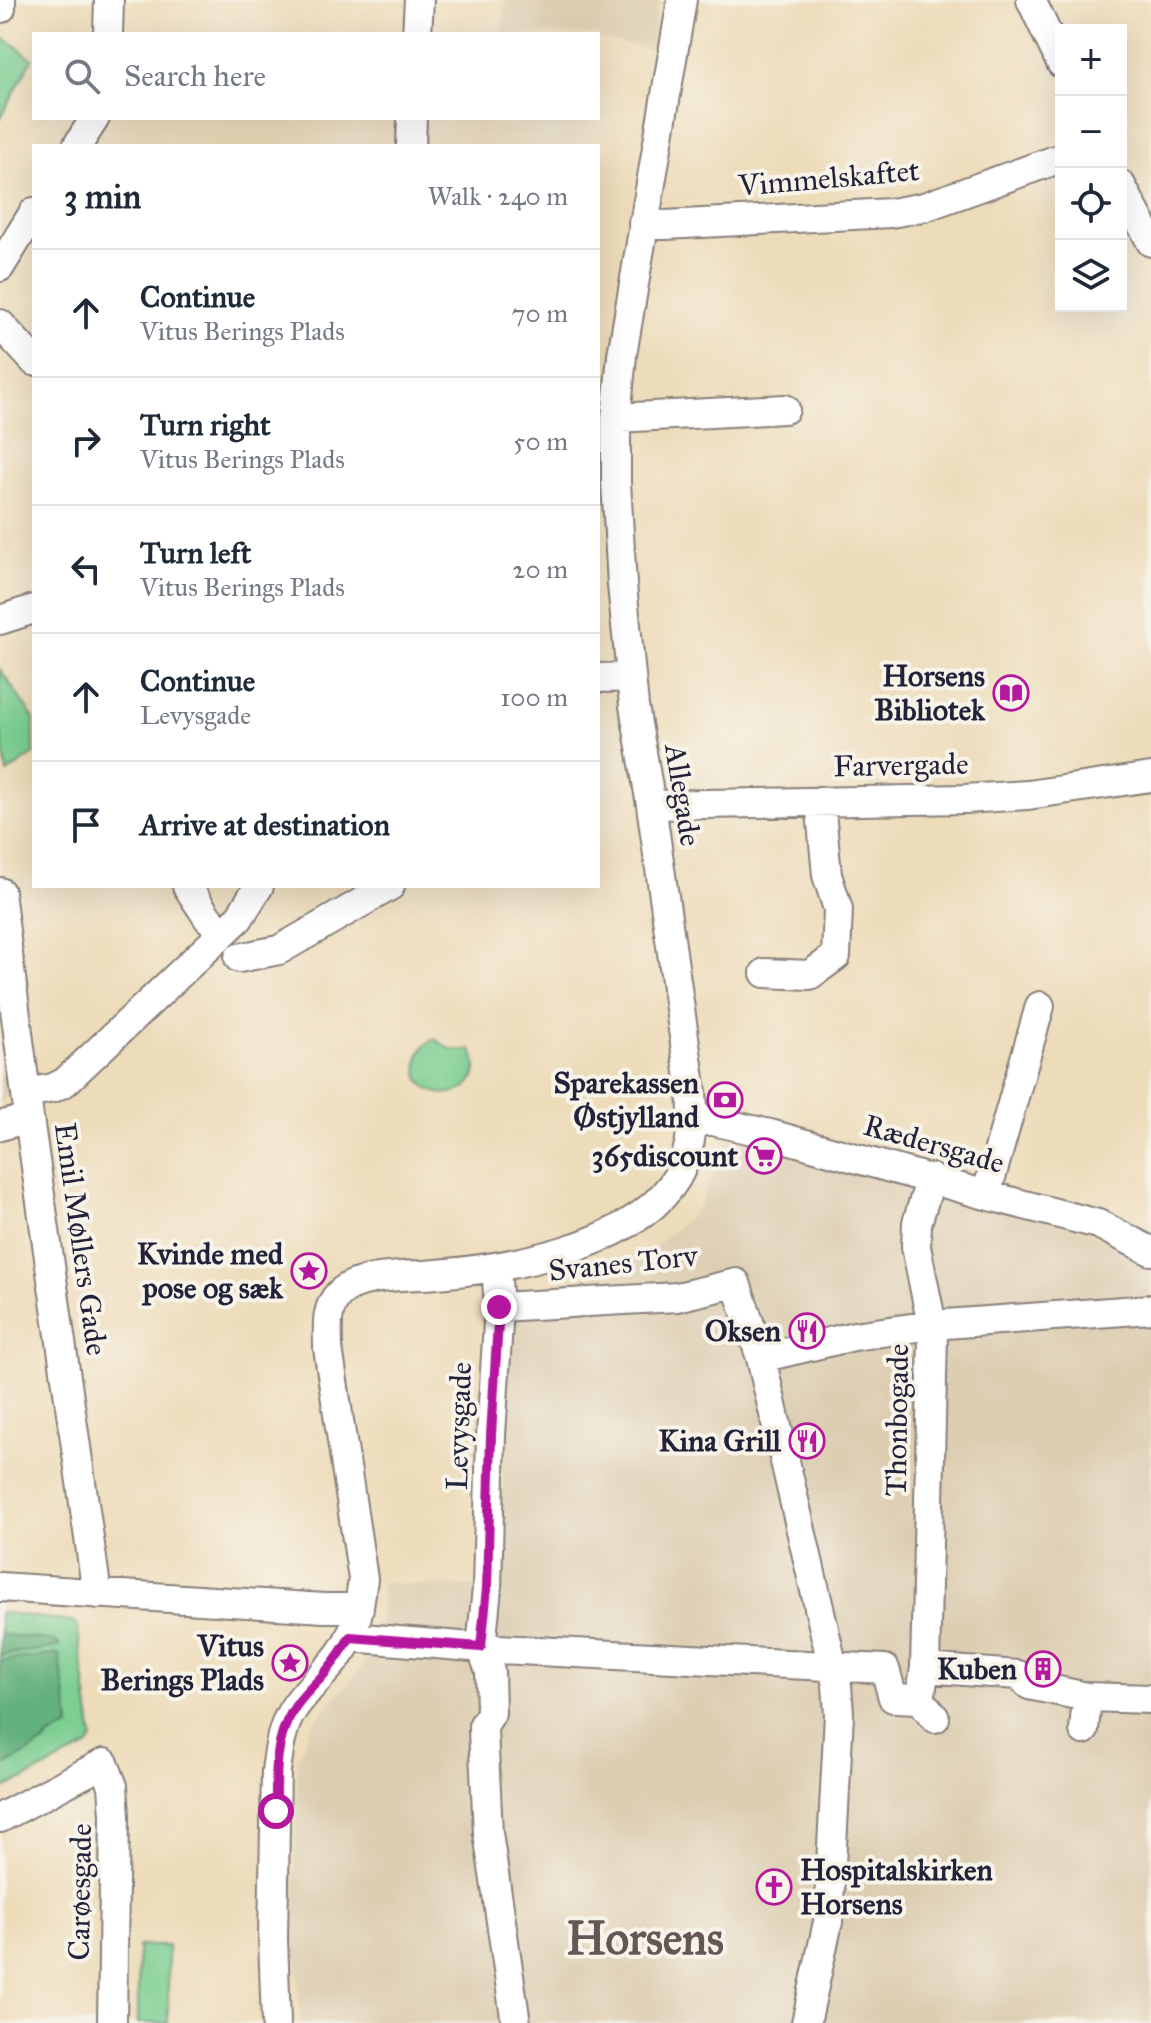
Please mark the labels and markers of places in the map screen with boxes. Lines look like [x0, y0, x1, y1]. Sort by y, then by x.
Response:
place label: Horsens Bibliotek [874, 658, 986, 728]
library icon: Horsens Bibliotek [992, 674, 1030, 712]
place label: Sparekassen Østjylland [553, 1065, 700, 1135]
bank icon: Sparekassen Østjylland [706, 1081, 744, 1119]
supermarket icon: 365discount [745, 1137, 783, 1175]
place label: 365discount [592, 1138, 738, 1174]
place label: Kvinde med pose og sæk [137, 1236, 284, 1306]
place icon: Kvinde med pose og sæk [290, 1252, 328, 1290]
restaurant icon: Oksen [788, 1312, 826, 1350]
place label: Oksen [705, 1313, 782, 1349]
restaurant icon: Kina Grill [788, 1422, 826, 1460]
place label: Kina Grill [658, 1423, 782, 1459]
place label: Vitus Berings Plads [101, 1628, 264, 1698]
place icon: Vitus Berings Plads [271, 1644, 309, 1682]
building icon: Kuben [1024, 1650, 1062, 1688]
place label: Kuben [937, 1651, 1018, 1687]
place label: Hospitalskirken Horsens [800, 1852, 994, 1922]
church icon: Hospitalskirken Horsens [755, 1868, 793, 1906]

